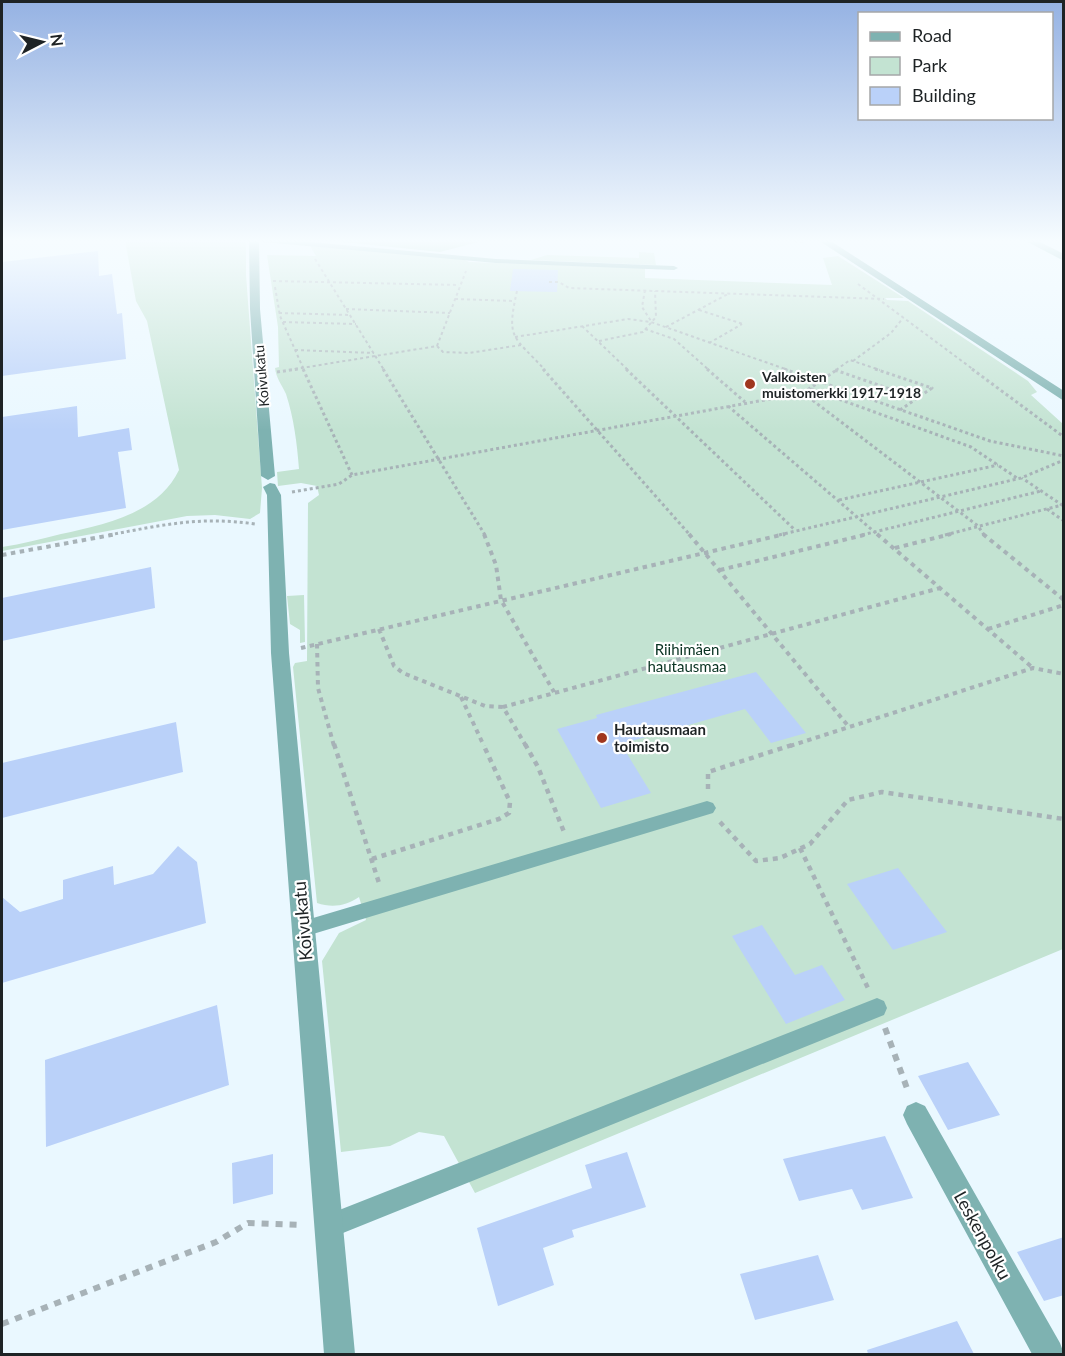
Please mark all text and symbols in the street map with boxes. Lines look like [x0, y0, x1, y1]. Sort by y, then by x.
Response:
north arrow [12, 12, 72, 72]
legend [858, 12, 1053, 120]
text: Road [912, 24, 952, 46]
text: N [47, 33, 68, 47]
text: Park [912, 54, 948, 76]
text: Building [912, 84, 976, 106]
street label: Koivukatu [250, 344, 272, 408]
place label: Valkoisten muistomerkki 1917-1918 [761, 368, 921, 401]
marker: Valkoisten muistomerkki 1917-1918 [743, 377, 757, 391]
park label: Riihimäen hautausmaa [647, 640, 727, 675]
place label: Hautausmaan toimisto [614, 720, 706, 755]
marker: Hautausmaan toimisto [595, 731, 609, 745]
street label: Koivukatu [288, 880, 316, 962]
street label: Leskenpolku [950, 1187, 1016, 1283]

